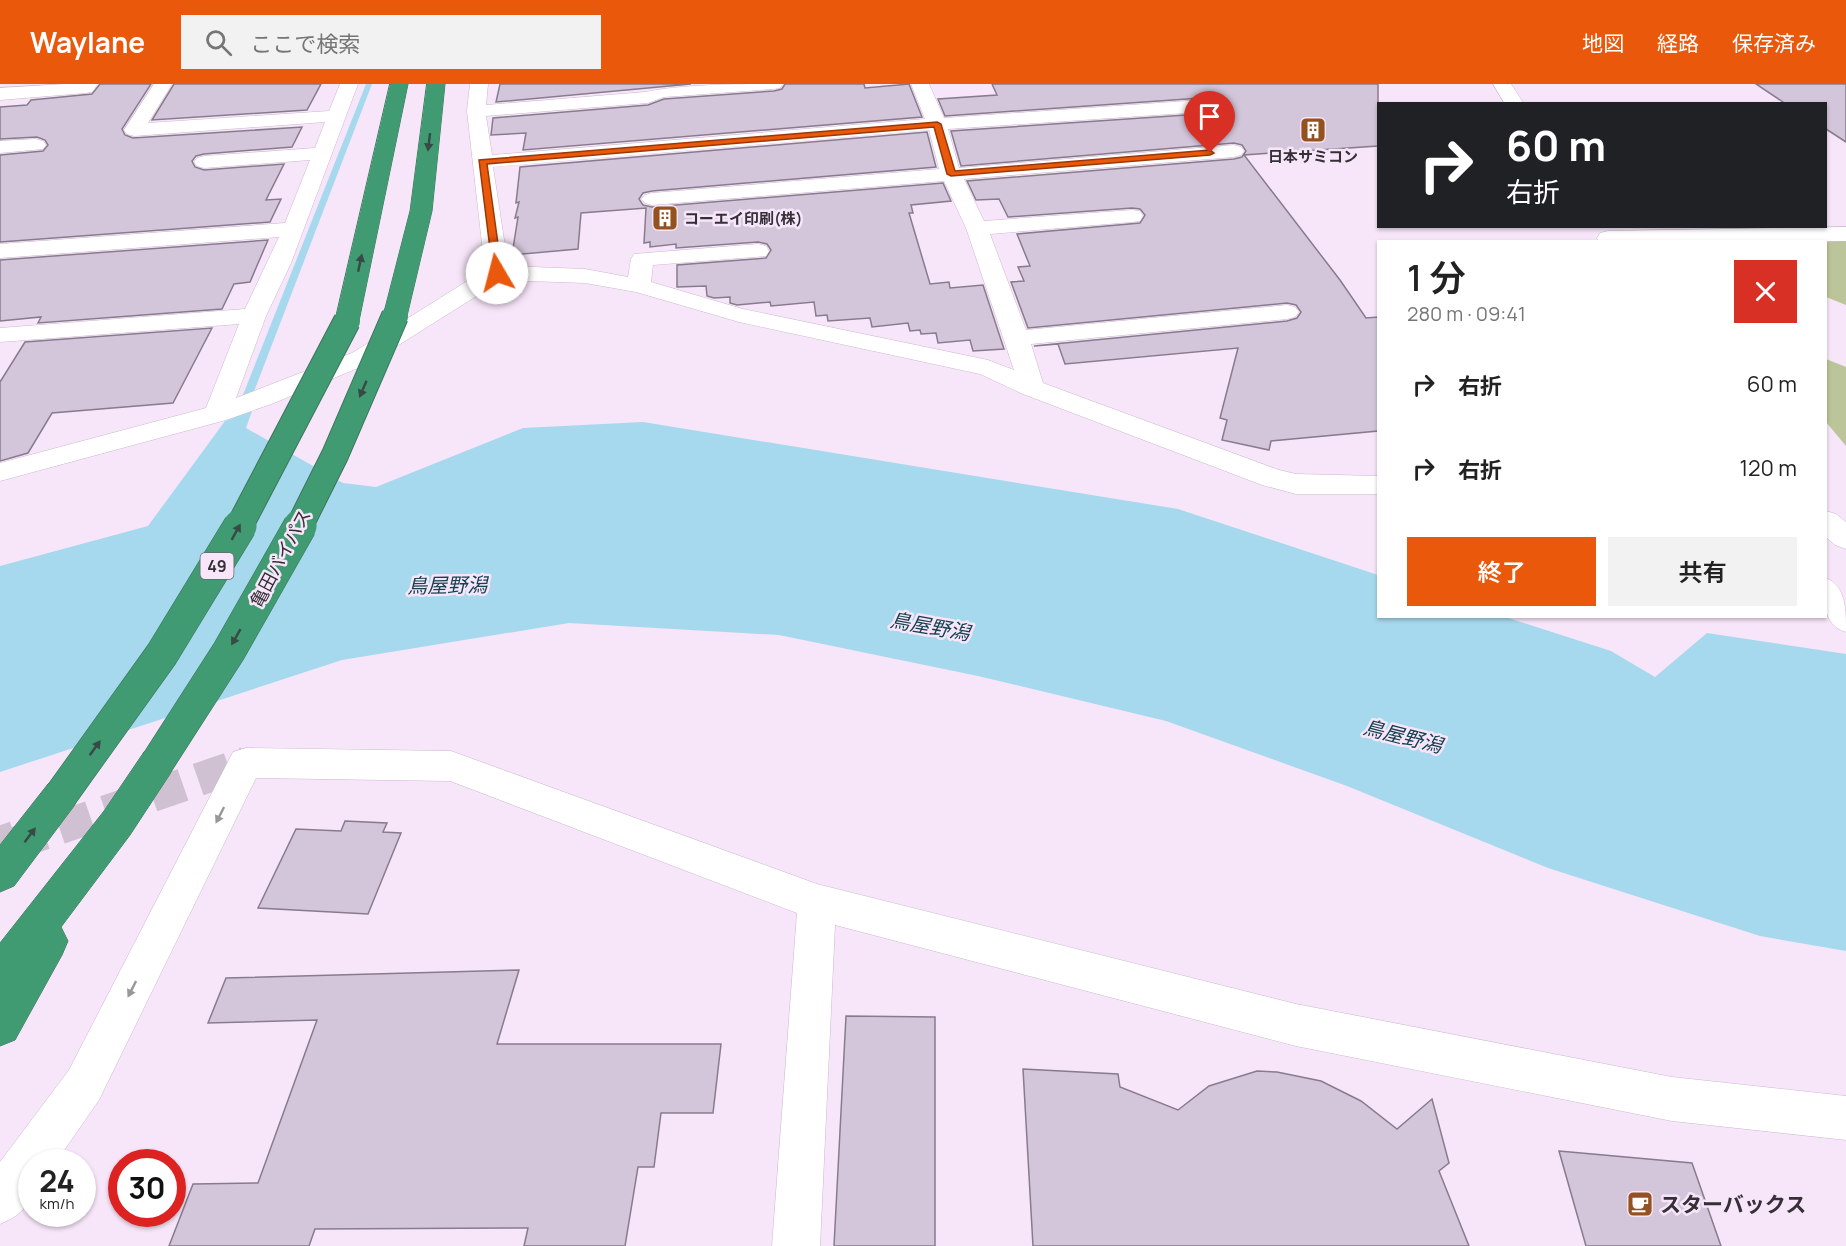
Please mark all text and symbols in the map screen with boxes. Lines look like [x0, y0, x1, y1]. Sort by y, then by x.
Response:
search box [181, 15, 601, 69]
text: Waylane [30, 23, 145, 61]
icon: search [202, 26, 235, 59]
text: ここで検索 [250, 29, 360, 59]
text: 地図 [1582, 29, 1624, 57]
text: 経路 [1657, 29, 1699, 57]
text: 保存済み [1732, 29, 1816, 57]
pin [1184, 91, 1235, 153]
icon: arrive [1193, 100, 1226, 133]
building icon: 日本サミコン [1298, 115, 1328, 145]
text: 60 m [1506, 116, 1606, 174]
icon: right [1407, 126, 1485, 204]
one-way arrow [424, 133, 434, 152]
place label: 日本サミコン [1268, 146, 1358, 167]
text: 右折 [1506, 173, 1560, 210]
building icon: コーエイ印刷(株) [650, 203, 680, 233]
place label: コーエイ印刷(株) [684, 208, 803, 229]
position arrow [465, 241, 529, 305]
text: 1 分 [1407, 253, 1465, 302]
one-way arrow [355, 254, 365, 273]
button: close [1734, 260, 1797, 323]
text: 280 m · 09:41 [1407, 300, 1526, 327]
icon: right [1407, 368, 1440, 401]
text: 60 m [1747, 369, 1797, 399]
text: 右折 [1458, 371, 1502, 401]
one-way arrow [358, 381, 368, 399]
icon: right [1407, 452, 1440, 485]
text: 120 m [1739, 453, 1797, 483]
text: 右折 [1458, 455, 1502, 485]
street label: 亀田バイパス [244, 505, 316, 611]
one-way arrow [231, 523, 241, 540]
button: 終了 [1407, 537, 1596, 606]
button: 共有 [1608, 537, 1797, 606]
road number: 49 [200, 553, 234, 579]
water label: 鳥屋野潟 [407, 571, 490, 599]
water label: 鳥屋野潟 [888, 606, 975, 647]
one-way arrow [232, 629, 242, 646]
water label: 鳥屋野潟 [1361, 713, 1448, 760]
one-way arrow [89, 741, 101, 757]
one-way arrow [215, 806, 225, 824]
one-way arrow [24, 827, 36, 842]
one-way arrow [127, 981, 137, 998]
speed limit sign: 30 [108, 1149, 186, 1227]
text: 24 [39, 1160, 75, 1201]
cafe icon: スターバックス [1625, 1189, 1655, 1219]
place label: スターバックス [1660, 1190, 1806, 1218]
text: km/h [40, 1193, 74, 1214]

